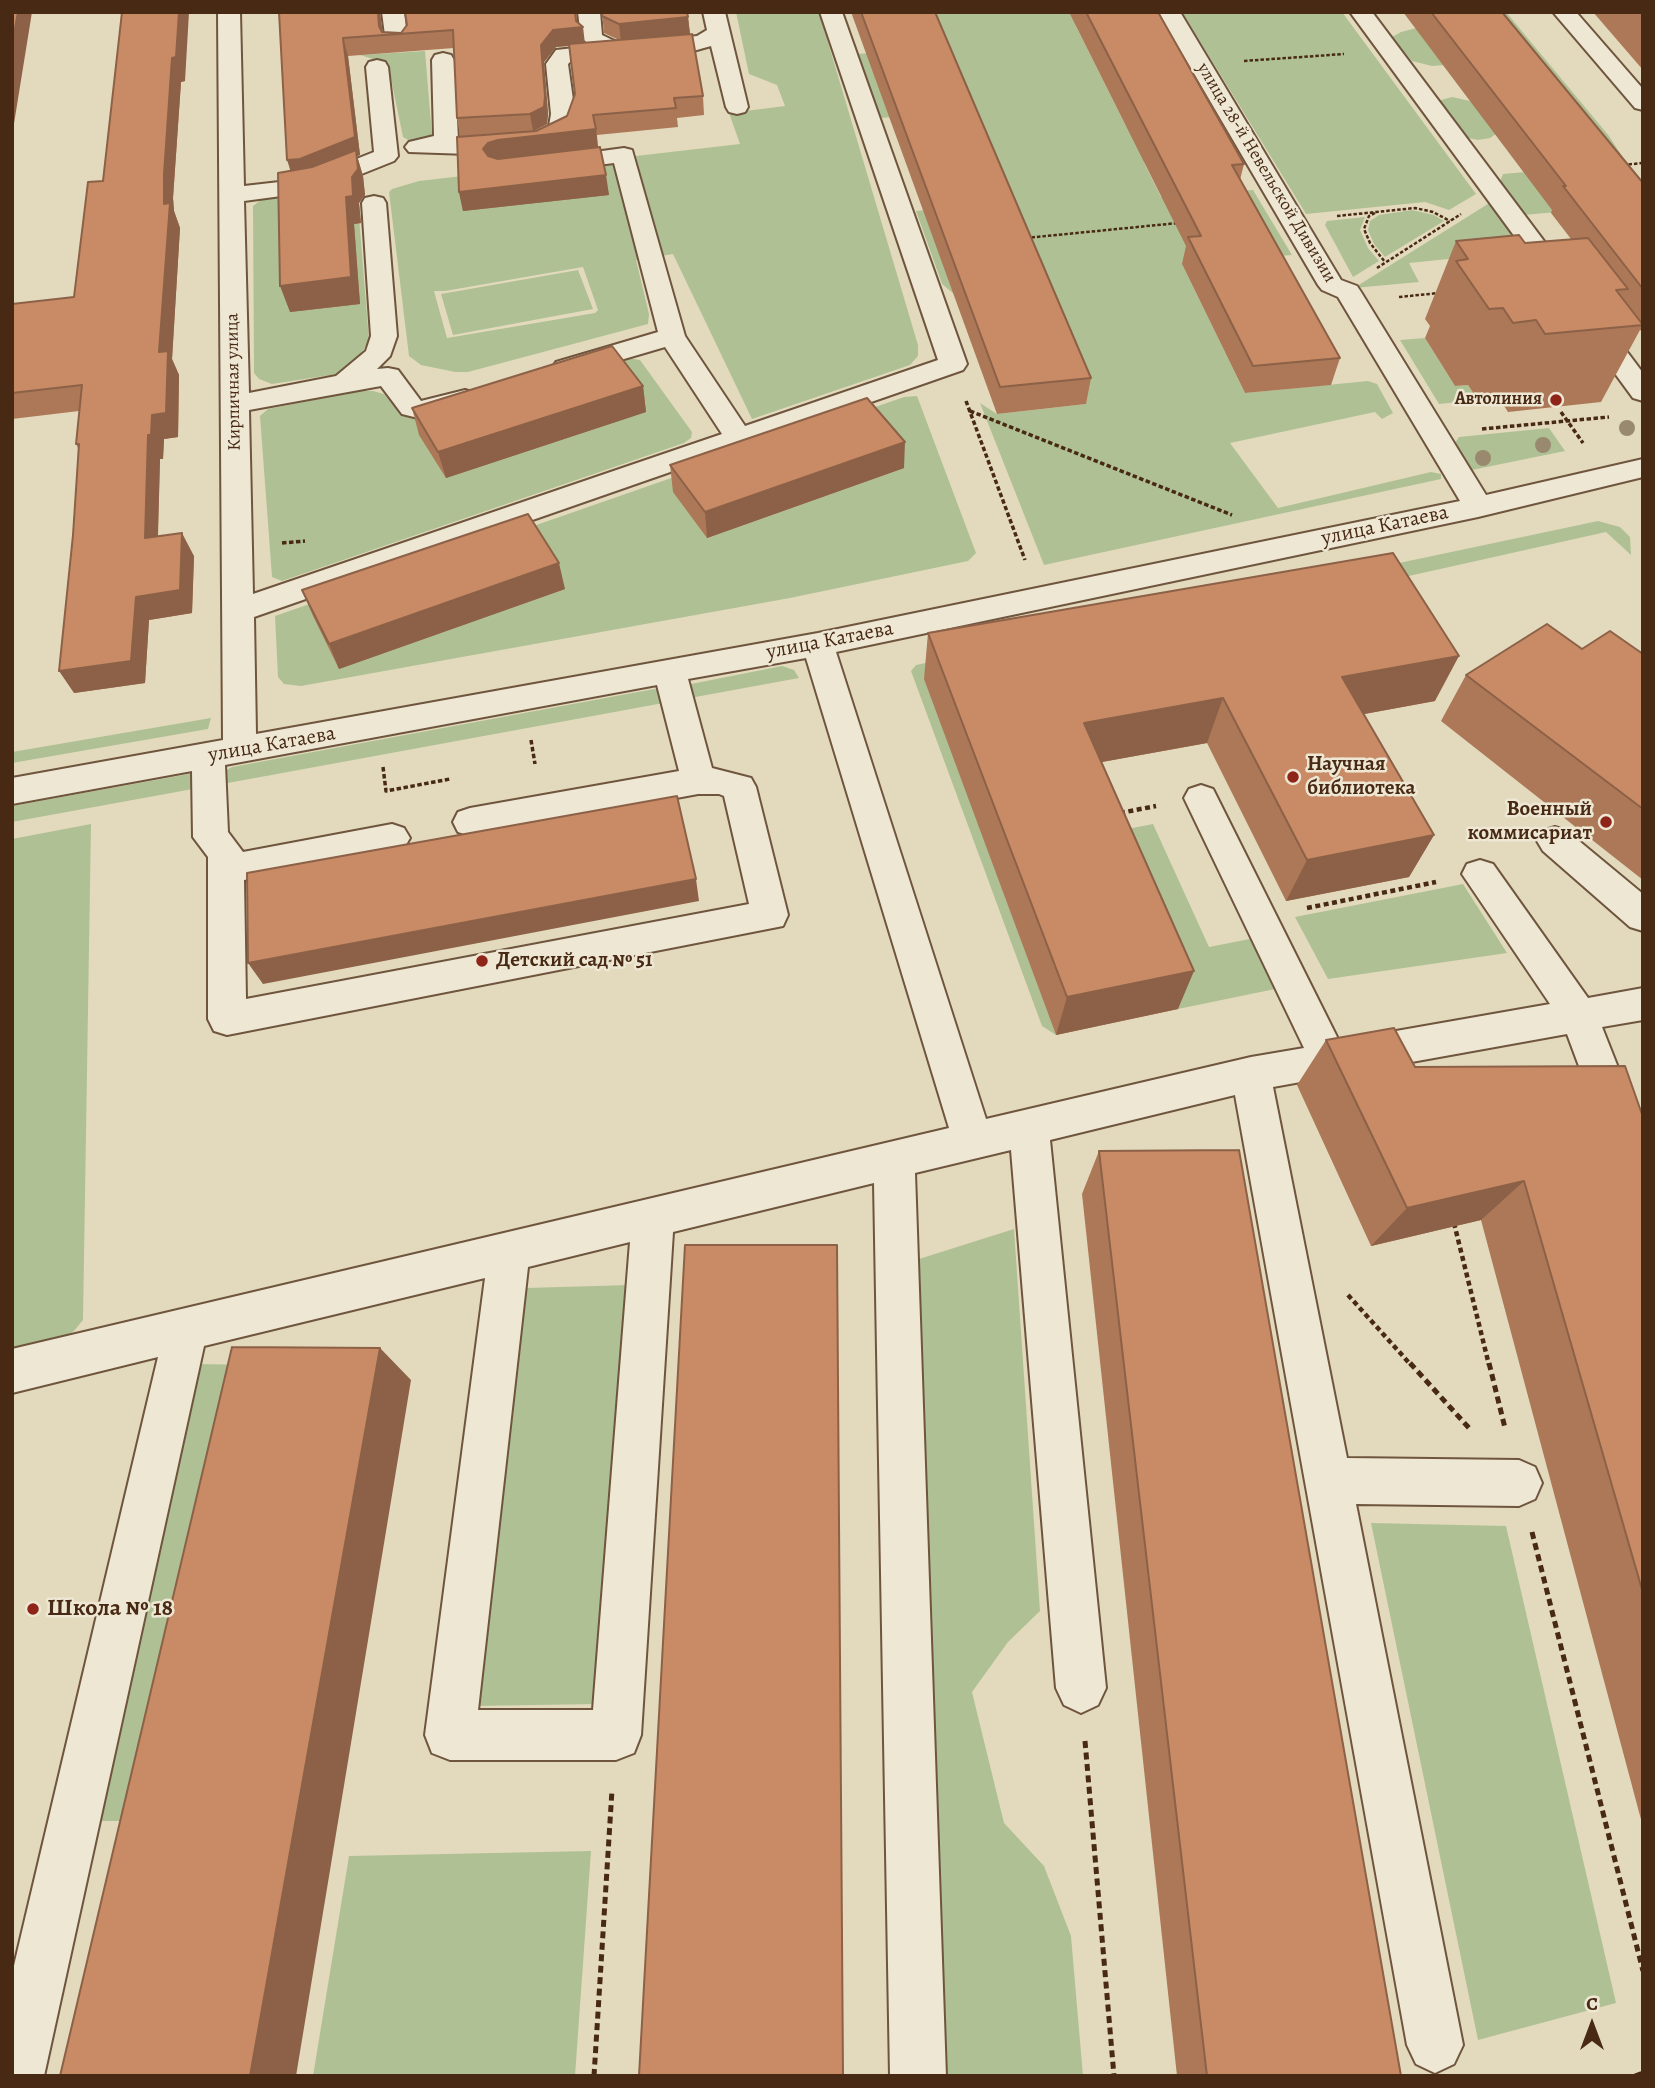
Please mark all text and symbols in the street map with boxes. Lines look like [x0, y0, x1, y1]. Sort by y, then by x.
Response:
street label: улица 28-й Невельской Дивизии [1192, 59, 1340, 287]
street label: Кирпичная улица [222, 313, 246, 451]
place label: Автолиния [1455, 389, 1542, 411]
marker: Автолиния [1548, 392, 1564, 408]
street label: улица Катаева [1319, 500, 1451, 552]
street label: улица Катаева [764, 616, 896, 666]
street label: улица Катаева [206, 721, 338, 769]
place label: Научная библиотека [1307, 752, 1415, 802]
marker: Научная библиотека [1285, 769, 1301, 785]
place label: Военный коммисариат [1468, 797, 1592, 847]
marker: Военный коммисариат [1598, 814, 1614, 830]
place label: Детский сад № 51 [496, 948, 653, 974]
marker: Детский сад № 51 [474, 953, 490, 969]
place label: Школа № 18 [47, 1595, 173, 1623]
marker: Школа № 18 [25, 1601, 41, 1617]
north arrow [1557, 1990, 1627, 2060]
text: С [1586, 1991, 1598, 2017]

